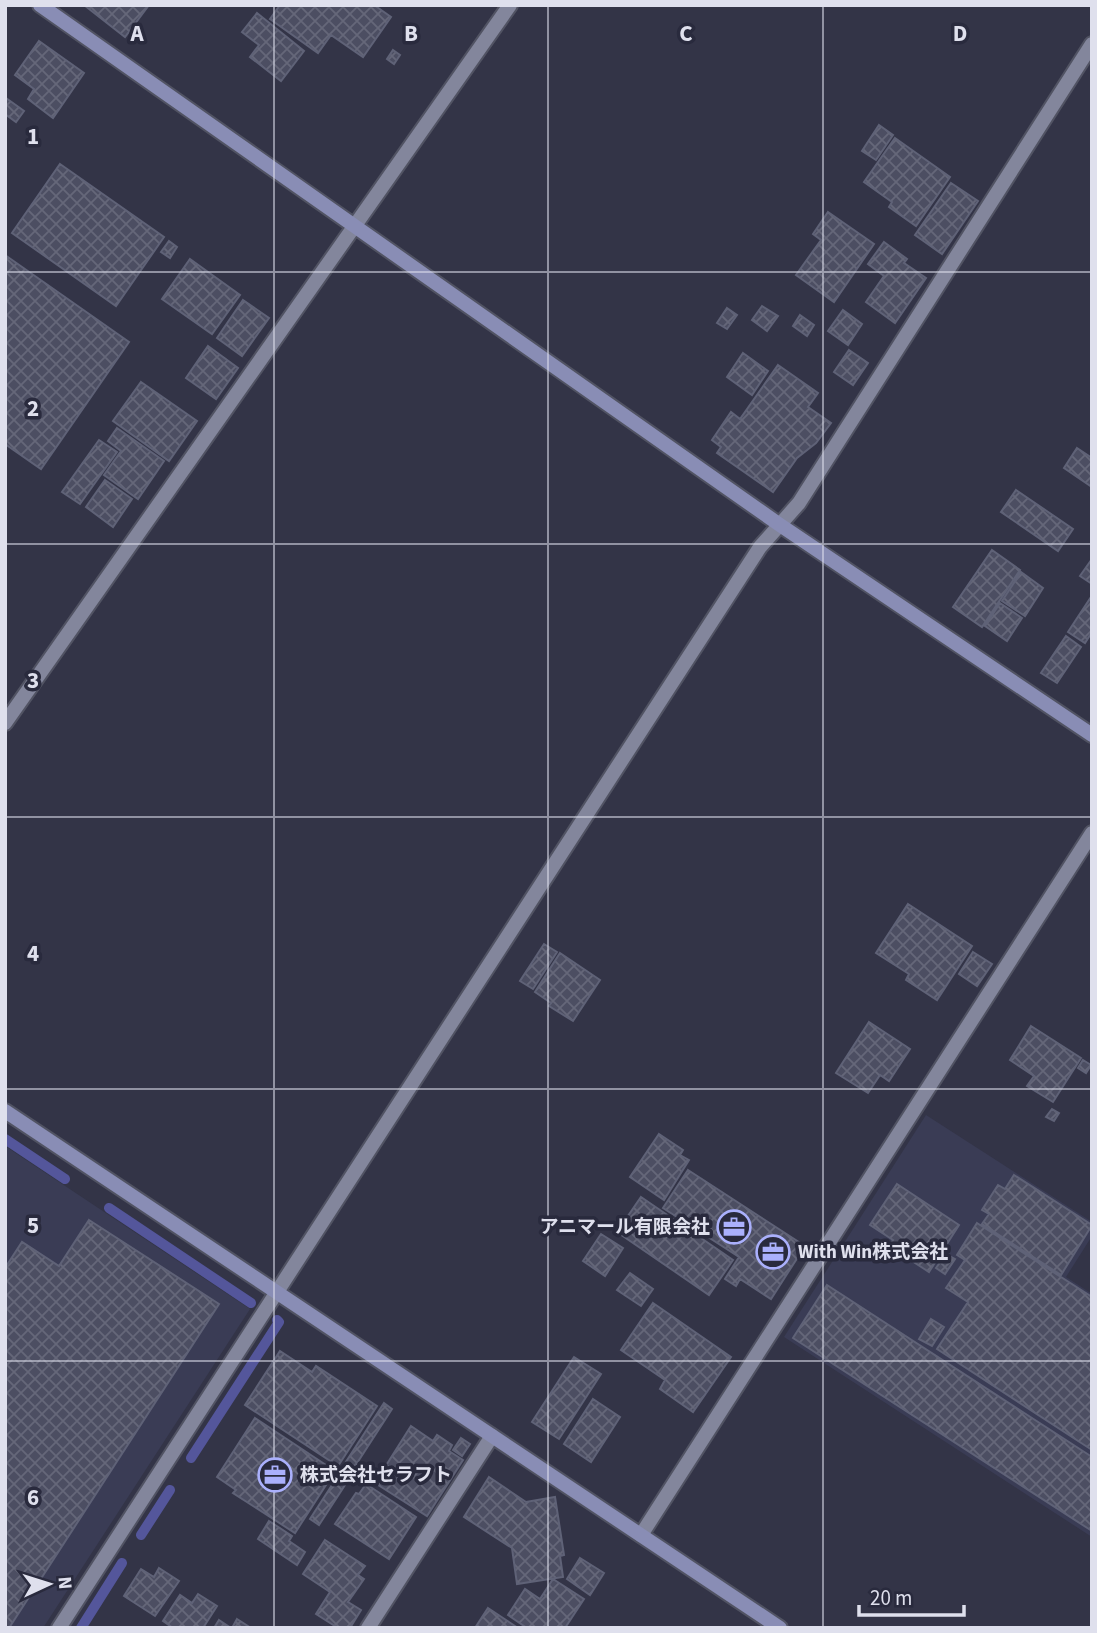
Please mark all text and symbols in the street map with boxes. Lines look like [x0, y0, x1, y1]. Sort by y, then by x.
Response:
text: A [129, 17, 144, 50]
text: B [404, 17, 418, 50]
text: C [679, 17, 693, 50]
text: D [953, 17, 967, 50]
text: 1 [27, 120, 39, 153]
text: 2 [27, 392, 39, 425]
text: 3 [27, 664, 39, 697]
text: 4 [27, 937, 39, 970]
office icon: アニマール有限会社 [715, 1208, 753, 1246]
text: 5 [27, 1209, 39, 1242]
place label: アニマール有限会社 [539, 1214, 710, 1241]
office icon: With Win株式会社 [754, 1233, 792, 1271]
place label: With Win株式会社 [798, 1239, 948, 1266]
office icon: 株式会社セラフト [256, 1456, 294, 1494]
place label: 株式会社セラフト [300, 1462, 452, 1489]
text: 6 [27, 1481, 39, 1514]
north arrow [14, 1549, 84, 1619]
scale bar [859, 1574, 964, 1618]
text: N [51, 1576, 78, 1590]
text: 20 m [870, 1583, 912, 1613]

